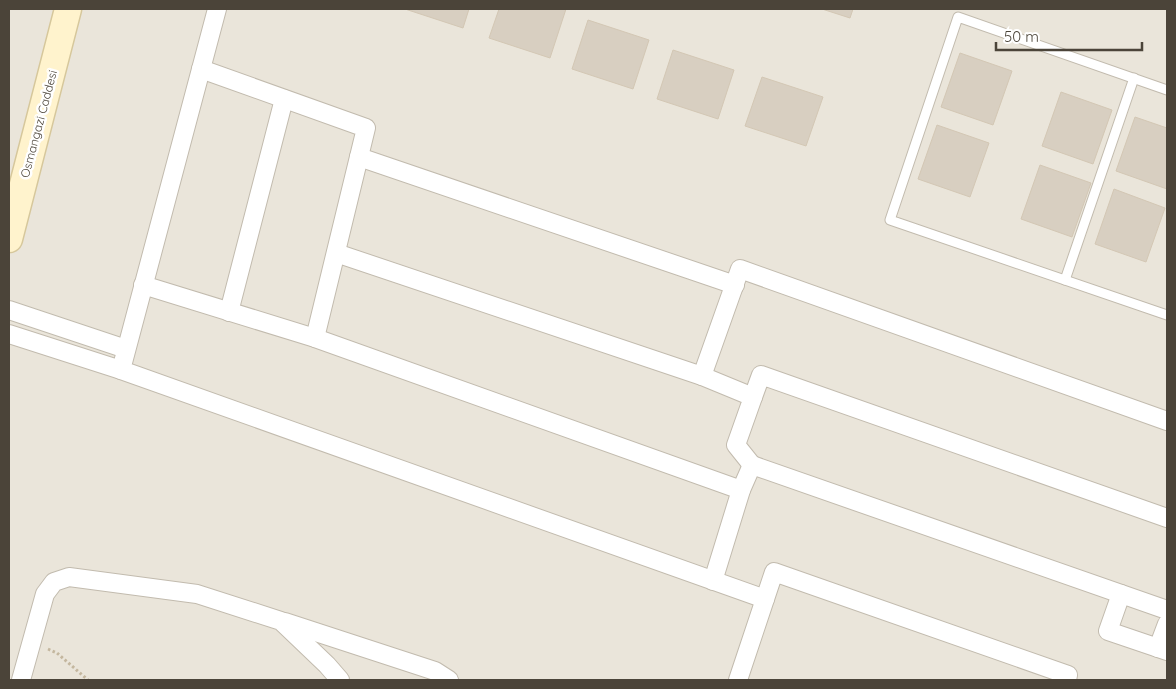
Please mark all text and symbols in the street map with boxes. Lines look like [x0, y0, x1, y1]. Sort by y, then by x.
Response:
scale bar [996, 20, 1142, 52]
text: 50 m [1004, 27, 1039, 46]
street label: Osmangazi Caddesi [17, 68, 60, 179]

